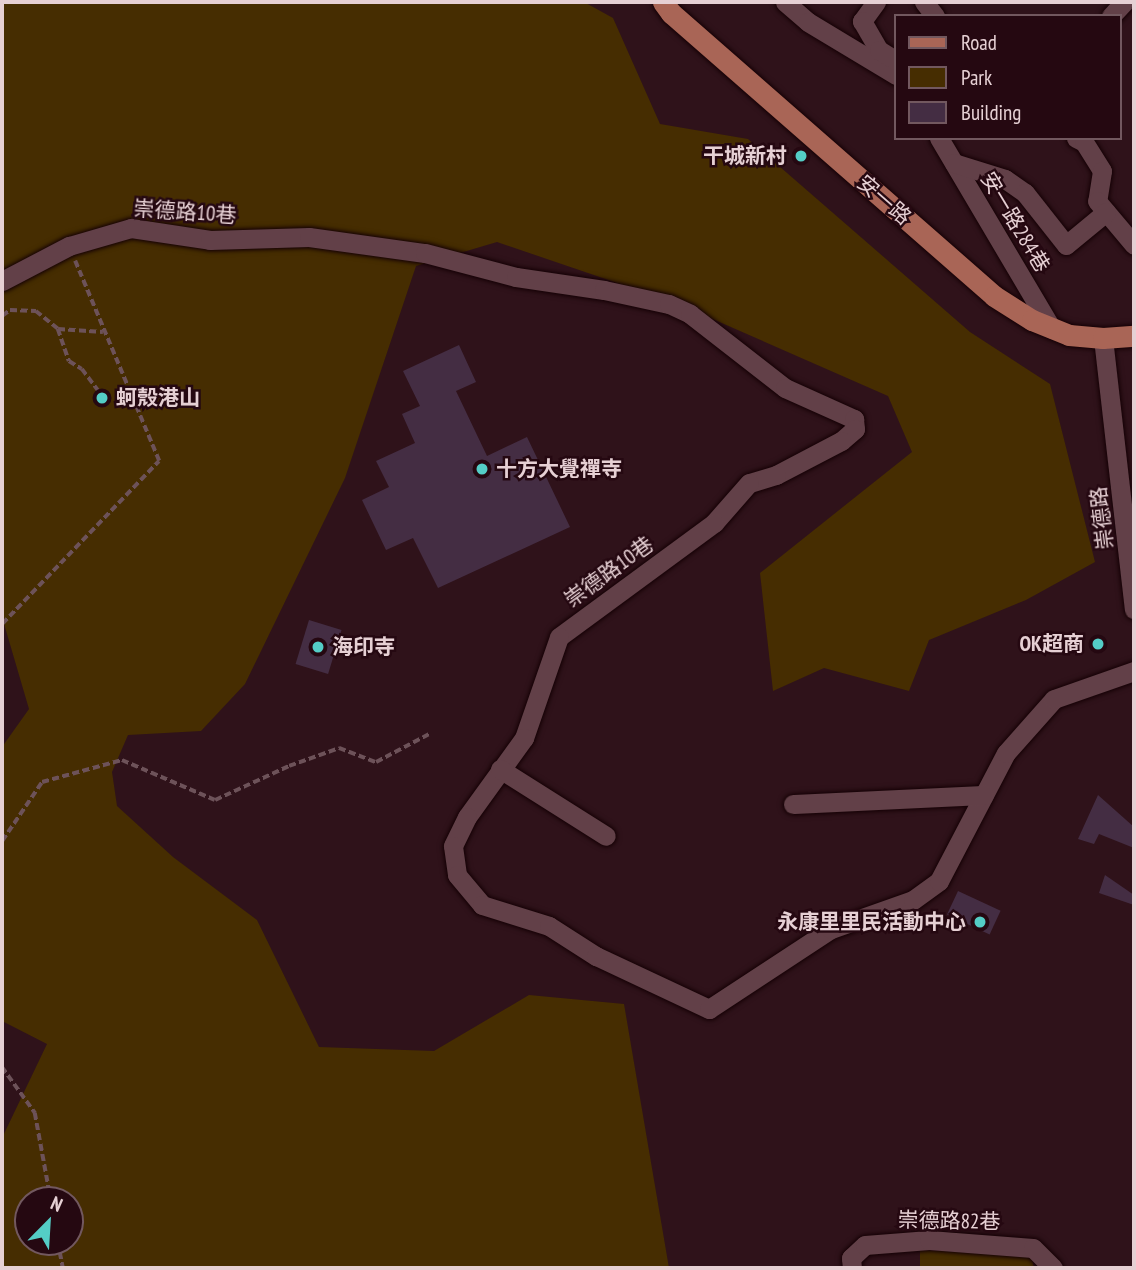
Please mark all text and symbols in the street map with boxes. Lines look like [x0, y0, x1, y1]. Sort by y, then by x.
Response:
legend [894, 14, 1122, 140]
text: Road [961, 29, 997, 56]
text: Park [961, 64, 992, 91]
text: Building [961, 99, 1021, 126]
place label: 干城新村 [703, 143, 787, 169]
marker: 干城新村 [793, 148, 809, 164]
street label: 安一路284巷 [975, 167, 1055, 277]
street label: 安一路 [852, 170, 916, 230]
street label: 崇德路10巷 [133, 196, 237, 228]
place label: 蚵殼港山 [116, 385, 200, 411]
marker: 蚵殼港山 [94, 390, 110, 406]
place label: 十方大覺禪寺 [496, 456, 622, 482]
marker: 十方大覺禪寺 [474, 461, 490, 477]
street label: 崇德路 [1086, 485, 1118, 551]
street label: 崇德路10巷 [560, 532, 658, 612]
place label: OK超商 [1019, 631, 1084, 657]
place label: 海印寺 [332, 634, 395, 660]
marker: OK超商 [1090, 636, 1106, 652]
marker: 海印寺 [310, 639, 326, 655]
place label: 永康里里民活動中心 [777, 909, 966, 935]
marker: 永康里里民活動中心 [972, 914, 988, 930]
north arrow [14, 1186, 84, 1256]
text: N [47, 1191, 66, 1217]
street label: 崇德路82巷 [897, 1208, 1001, 1234]

